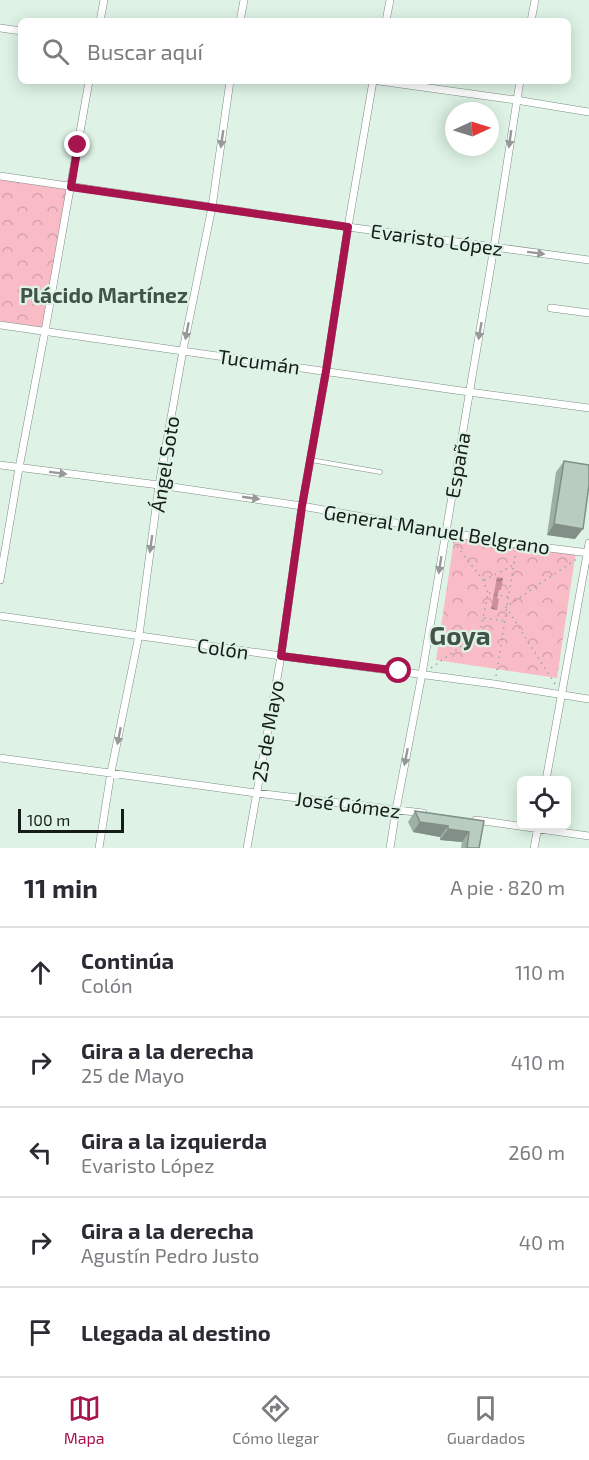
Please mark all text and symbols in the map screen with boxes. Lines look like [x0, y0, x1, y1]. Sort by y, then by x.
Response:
search box [18, 18, 571, 84]
icon: search [39, 35, 72, 68]
text: Buscar aquí [87, 38, 203, 64]
north arrow [445, 102, 499, 156]
one-way arrow [217, 129, 226, 148]
one-way arrow [506, 129, 515, 148]
route end [64, 131, 90, 157]
street label: Evaristo López [369, 218, 505, 260]
one-way arrow [527, 248, 546, 257]
district label: Plácido Martínez [20, 282, 188, 307]
one-way arrow [182, 321, 191, 340]
one-way arrow [475, 322, 484, 341]
street label: Tucumán [216, 343, 302, 379]
street label: Ángel Soto [145, 414, 183, 514]
street label: España [439, 430, 475, 500]
one-way arrow [49, 468, 68, 477]
one-way arrow [242, 494, 261, 503]
street label: General Manuel Belgrano [322, 499, 552, 559]
one-way arrow [147, 534, 156, 553]
one-way arrow [436, 556, 445, 575]
district label: Goya [429, 619, 491, 651]
street label: Colón [196, 633, 250, 663]
route start [385, 657, 411, 683]
street label: 25 de Mayo [246, 678, 288, 784]
one-way arrow [114, 727, 123, 746]
one-way arrow [401, 748, 410, 767]
map controls [517, 776, 571, 830]
button: locate [517, 776, 571, 830]
street label: José Gómez [294, 786, 402, 822]
scale bar [18, 806, 124, 834]
text: 100 m [27, 810, 70, 829]
text: 11 min [24, 872, 98, 903]
text: A pie · 820 m [450, 875, 565, 899]
text: Continúa [81, 947, 174, 973]
icon: ahead [24, 956, 57, 989]
text: 110 m [515, 960, 565, 984]
text: Colón [81, 973, 133, 997]
text: Gira a la derecha [81, 1037, 254, 1063]
icon: right [24, 1046, 57, 1079]
text: 410 m [511, 1050, 565, 1074]
text: 25 de Mayo [81, 1063, 184, 1087]
text: Gira a la izquierda [81, 1127, 267, 1153]
icon: left [24, 1136, 57, 1169]
text: 260 m [508, 1140, 565, 1164]
text: Evaristo López [81, 1153, 214, 1177]
text: Gira a la derecha [81, 1217, 254, 1243]
icon: right [24, 1226, 57, 1259]
text: 40 m [519, 1230, 565, 1254]
text: Agustín Pedro Justo [81, 1243, 259, 1267]
icon: arrive [24, 1316, 57, 1349]
text: Llegada al destino [81, 1319, 271, 1345]
tab: Mapa [64, 1392, 105, 1447]
tab: Cómo llegar [232, 1392, 319, 1447]
tab: Guardados [447, 1392, 525, 1447]

